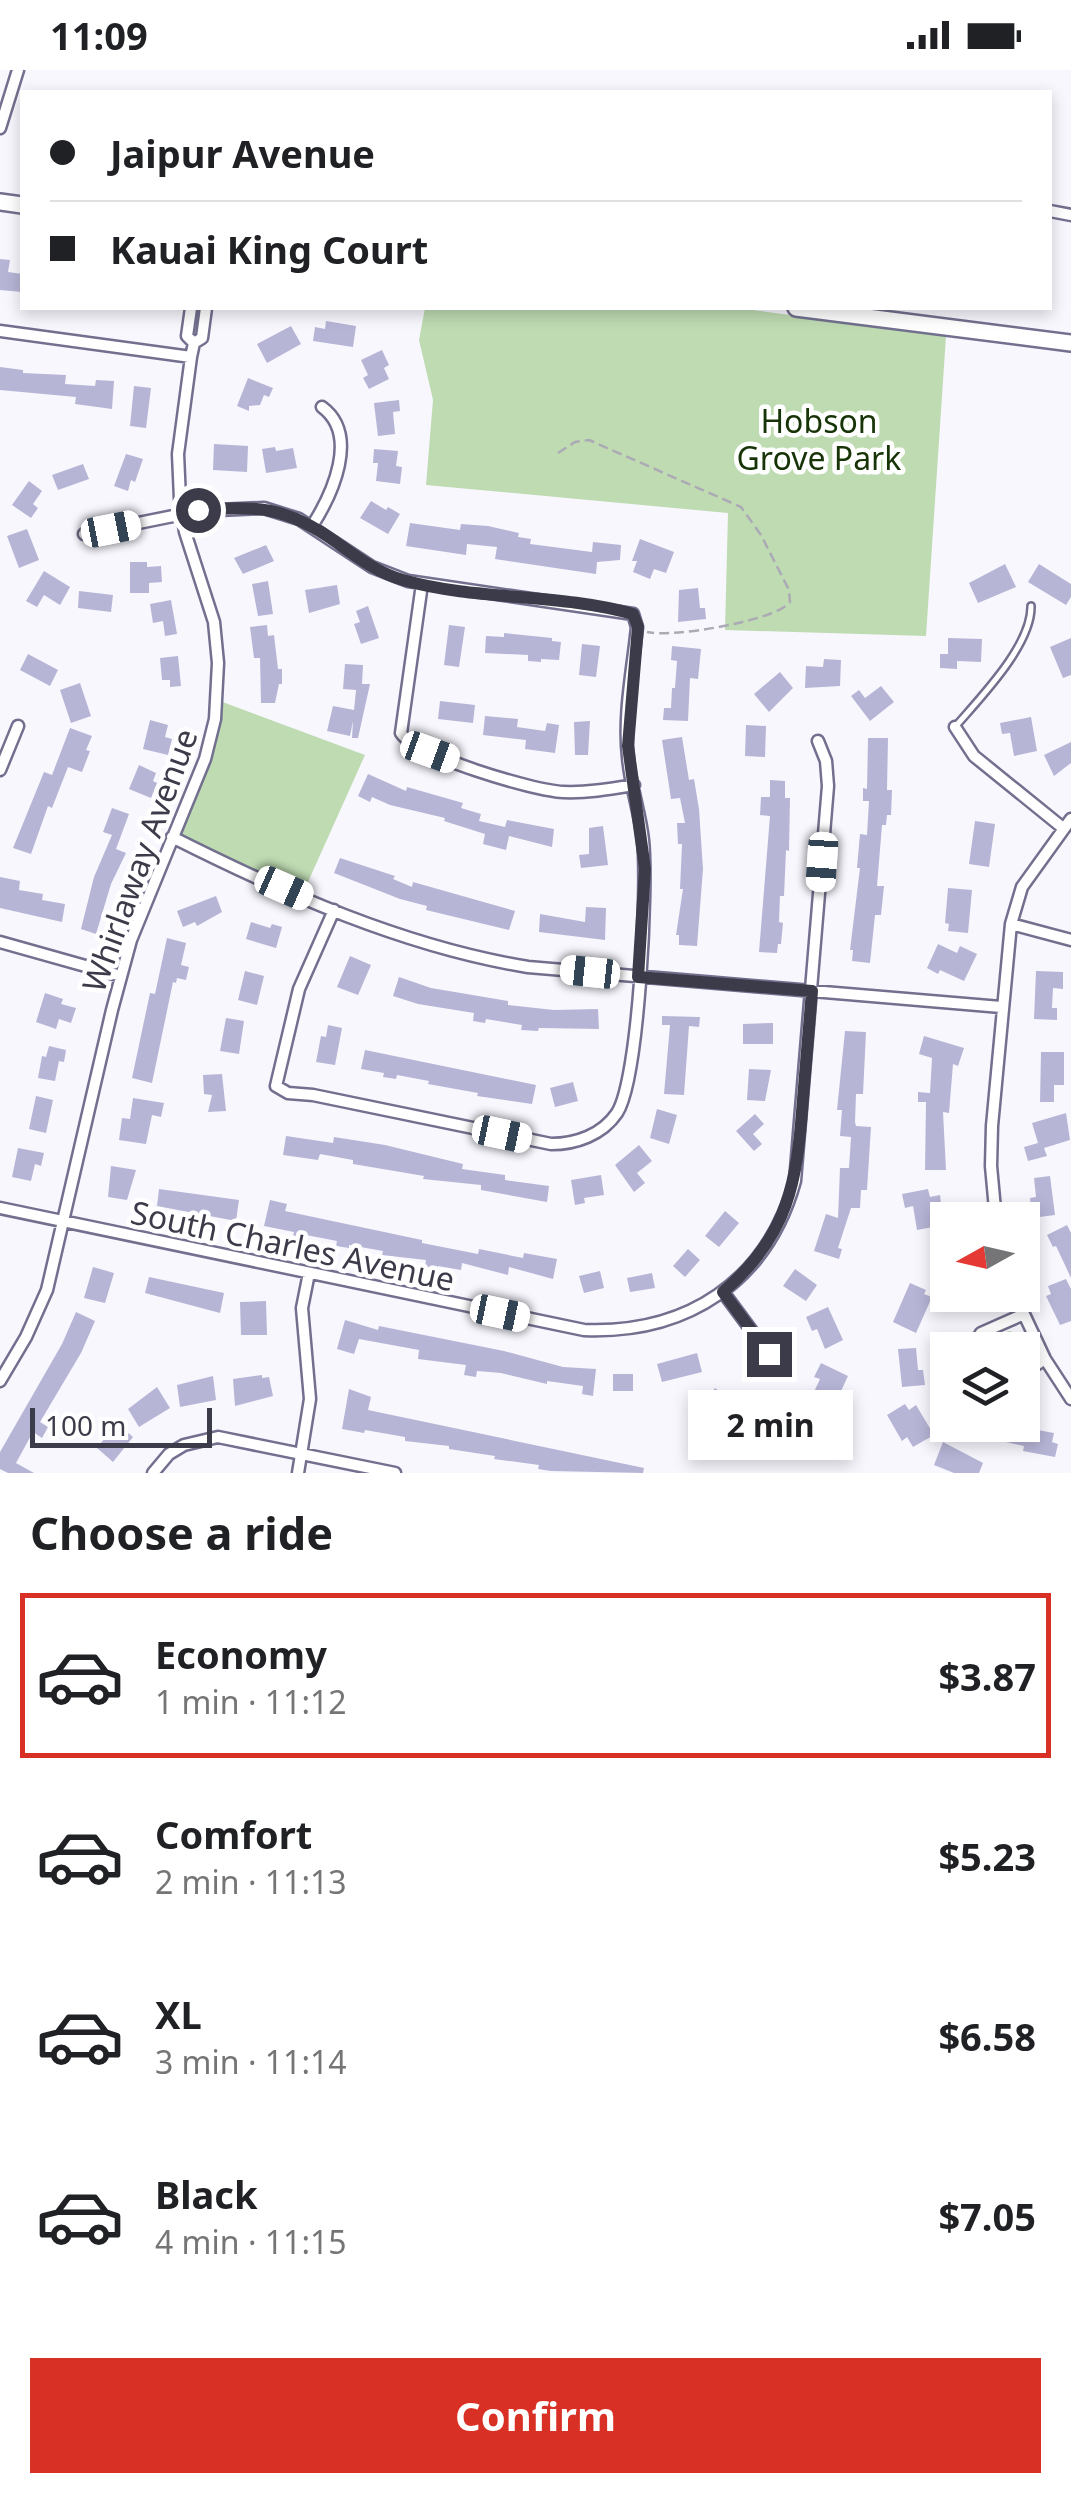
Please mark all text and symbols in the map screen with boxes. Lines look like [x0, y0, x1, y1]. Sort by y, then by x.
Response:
text: 11:09 [50, 9, 148, 61]
text: Jaipur Avenue [110, 127, 375, 179]
text: Kauai King Court [110, 223, 428, 275]
park label: Hobson Grove Park [737, 399, 901, 479]
route start [176, 488, 221, 533]
car [79, 509, 143, 549]
street label: Whirlaway Avenue [71, 722, 207, 998]
car [397, 728, 463, 776]
car [805, 831, 839, 893]
car [250, 862, 318, 914]
car [559, 954, 621, 990]
car [470, 1113, 534, 1155]
street label: South Charles Avenue [127, 1190, 459, 1300]
north arrow [930, 1202, 1040, 1312]
map controls [930, 1202, 1040, 1442]
car [468, 1292, 532, 1334]
route end [747, 1332, 792, 1377]
button: layers [930, 1332, 1040, 1442]
callout: 2 min [686, 1389, 852, 1459]
scale bar [30, 1403, 212, 1448]
text: 2 min [726, 1403, 815, 1446]
text: 100 m [45, 1406, 127, 1444]
text: Choose a ride [30, 1502, 333, 1563]
text: Economy [155, 1628, 327, 1680]
icon: car [35, 1631, 125, 1721]
text: $3.87 [938, 1650, 1036, 1702]
text: 1 min · 11:12 [155, 1680, 347, 1723]
text: Comfort [155, 1808, 312, 1860]
icon: car [35, 1811, 125, 1901]
text: $5.23 [938, 1830, 1036, 1882]
text: 2 min · 11:13 [155, 1860, 347, 1903]
text: XL [155, 1988, 202, 2040]
icon: car [35, 1991, 125, 2081]
text: $6.58 [938, 2010, 1036, 2062]
text: 3 min · 11:14 [155, 2040, 347, 2083]
text: Black [155, 2168, 258, 2220]
icon: car [35, 2171, 125, 2261]
text: $7.05 [938, 2190, 1036, 2242]
text: 4 min · 11:15 [155, 2220, 347, 2263]
button: Confirm [30, 2358, 1041, 2473]

